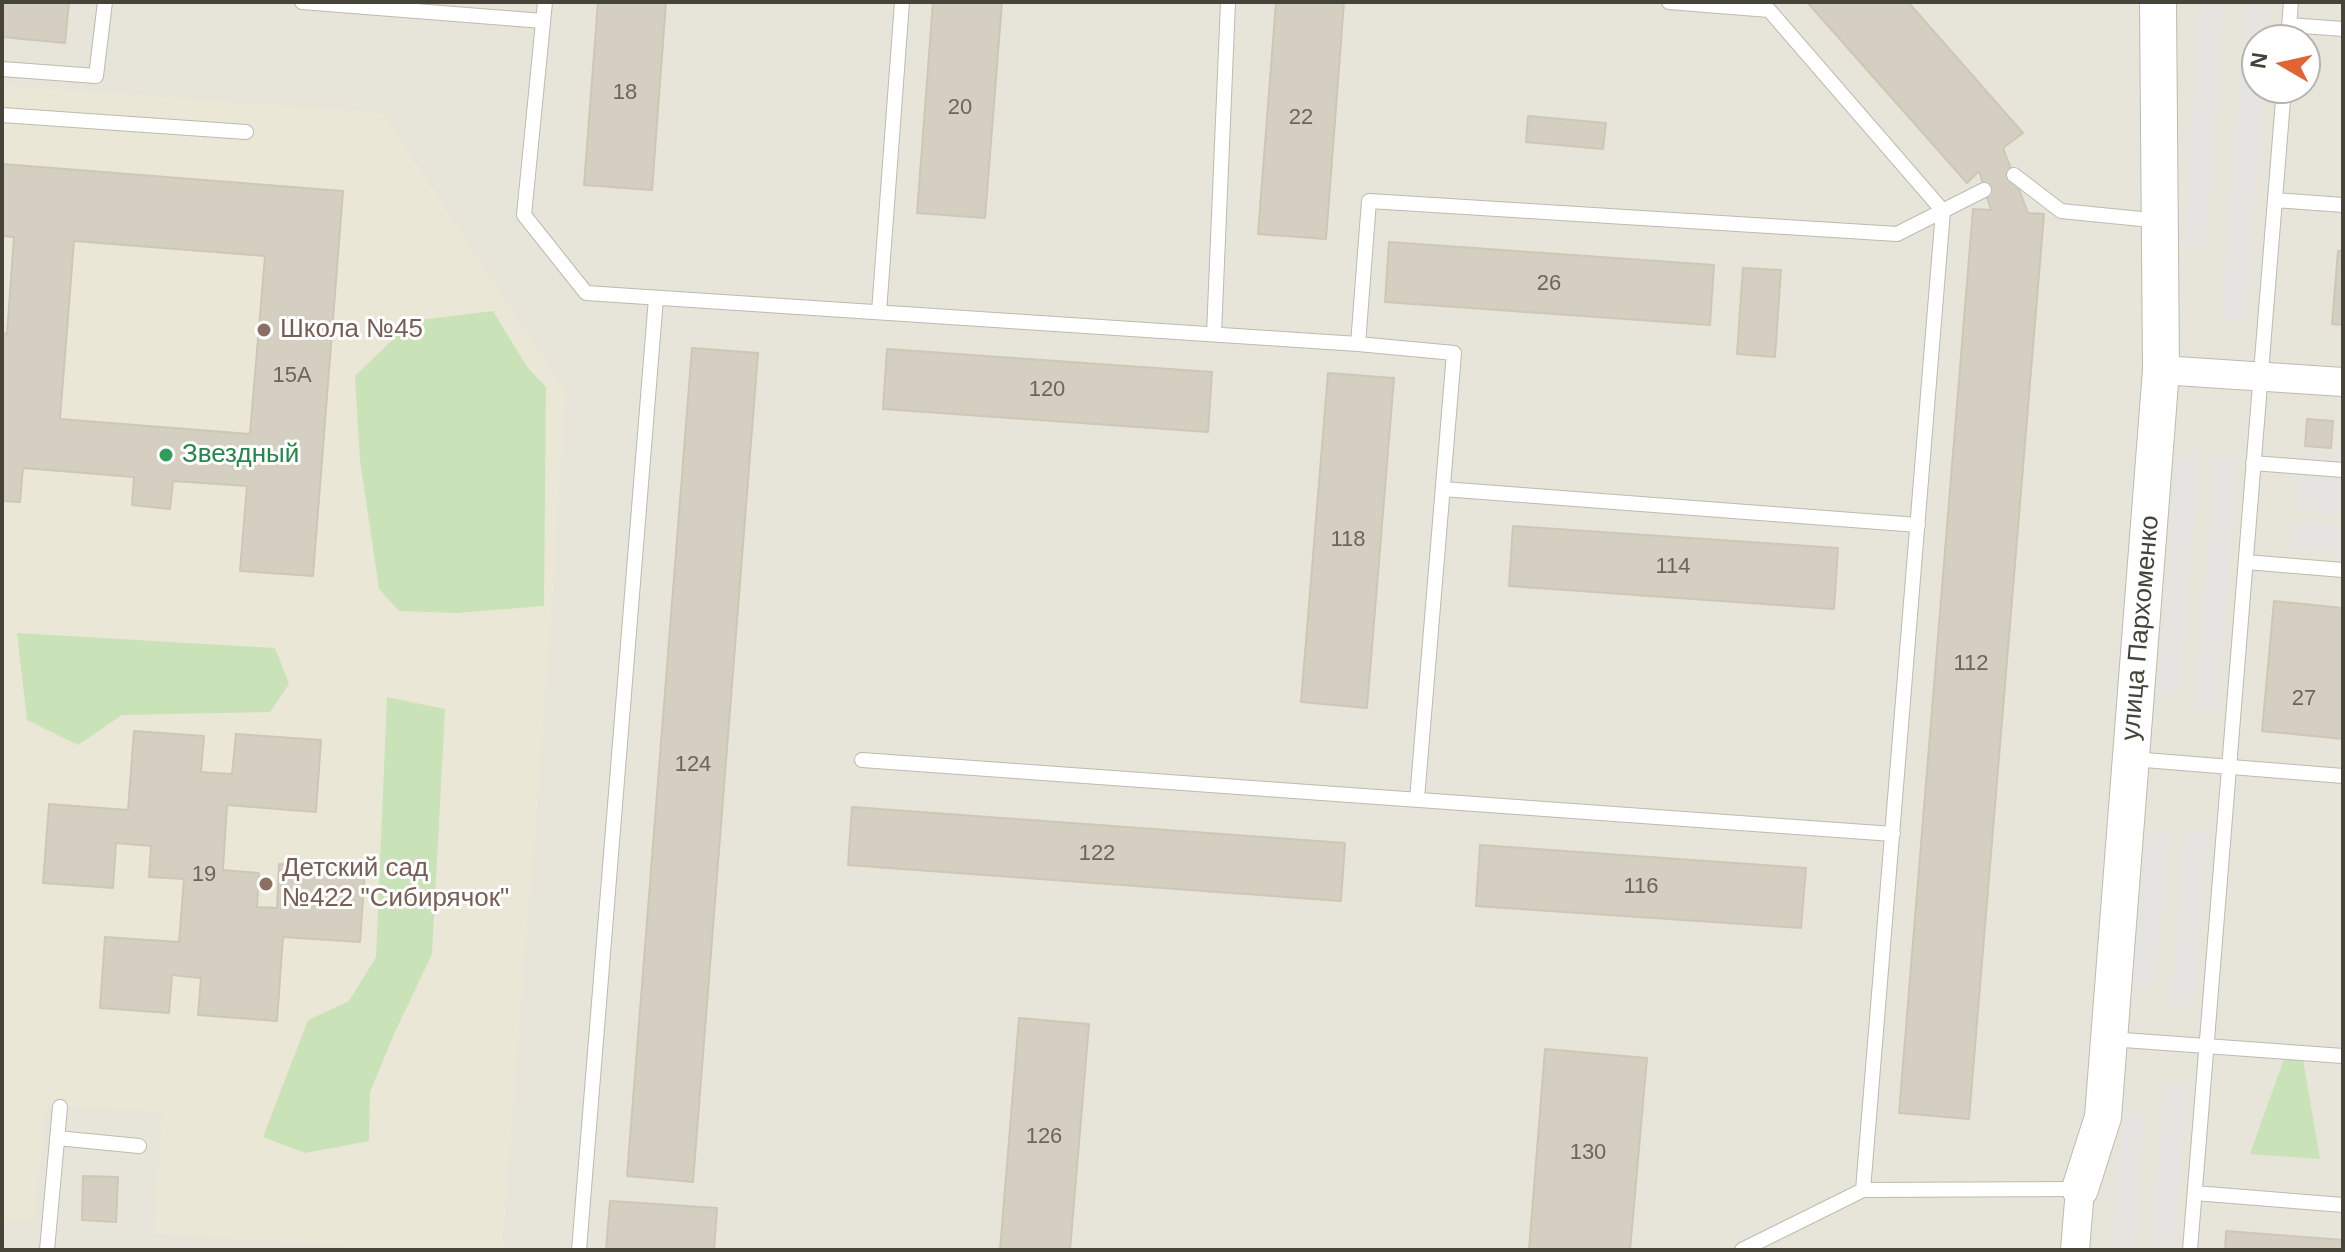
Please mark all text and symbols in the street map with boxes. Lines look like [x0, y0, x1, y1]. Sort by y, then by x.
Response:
north arrow [2241, 24, 2321, 104]
text: N [2245, 51, 2272, 70]
house number: 18 [613, 80, 637, 106]
house number: 20 [948, 95, 972, 121]
house number: 22 [1289, 105, 1313, 131]
house number: 26 [1537, 271, 1561, 297]
place label: Школа №45 [280, 314, 423, 346]
marker: Школа №45 [255, 321, 273, 339]
house number: 15А [272, 363, 312, 389]
house number: 120 [1029, 377, 1065, 403]
place label: Звездный [182, 439, 299, 471]
marker: Звездный [157, 446, 175, 464]
street label: улица Пархоменко [2116, 514, 2166, 742]
house number: 118 [1330, 527, 1366, 553]
house number: 114 [1655, 554, 1691, 580]
house number: 112 [1953, 651, 1989, 677]
house number: 27 [2292, 686, 2316, 712]
house number: 124 [675, 752, 711, 778]
house number: 122 [1079, 841, 1115, 867]
place label: Детский сад №422 "Сибирячок" [282, 853, 509, 914]
house number: 19 [192, 862, 216, 888]
house number: 116 [1623, 874, 1659, 900]
marker: Детский сад №422 "Сибирячок" [257, 875, 275, 893]
house number: 126 [1026, 1124, 1062, 1150]
house number: 130 [1570, 1140, 1606, 1166]

